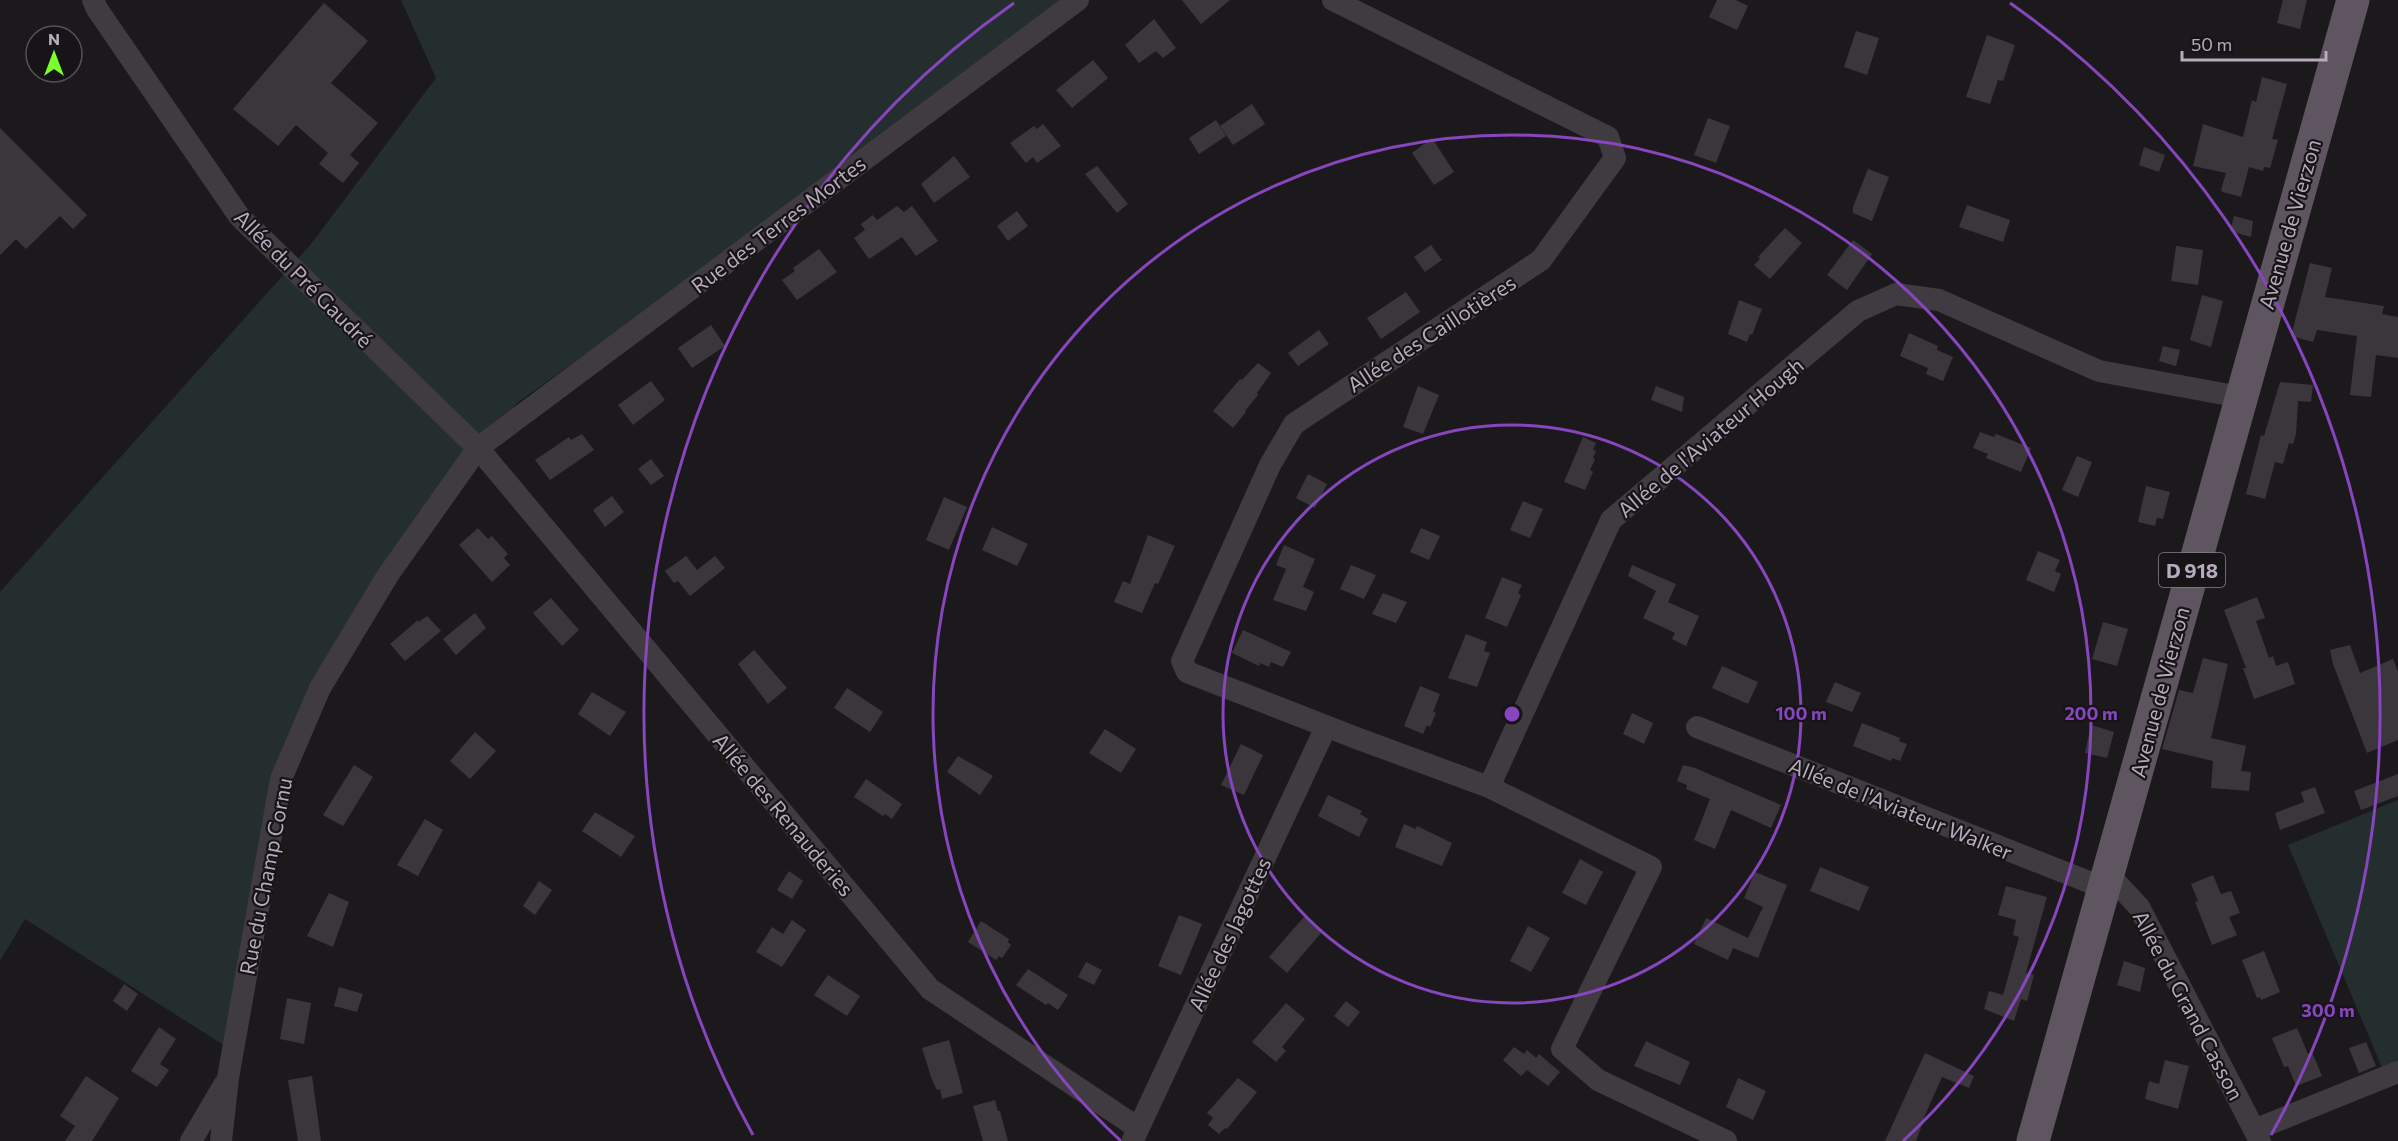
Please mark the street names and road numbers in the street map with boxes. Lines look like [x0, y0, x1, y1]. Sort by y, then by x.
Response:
street label: Avenue de Vierzon [2253, 136, 2325, 312]
street label: Rue des Terres Mortes [686, 150, 870, 298]
street label: Allée du Pré Gaudré [230, 204, 378, 352]
street label: Allée des Caillotières [1342, 269, 1520, 397]
street label: Allée de l'Aviateur Hough [1612, 352, 1808, 522]
road number: D 918 [2159, 553, 2225, 587]
street label: Avenue de Vierzon [2124, 604, 2194, 780]
street label: Allée des Renauderies [709, 727, 859, 901]
street label: Allée de l'Aviateur Walker [1786, 752, 2016, 864]
street label: Rue du Champ Cornu [234, 775, 296, 977]
street label: Allée des Jagottes [1182, 853, 1276, 1015]
street label: Allée du Grand Casson [2128, 906, 2250, 1104]

